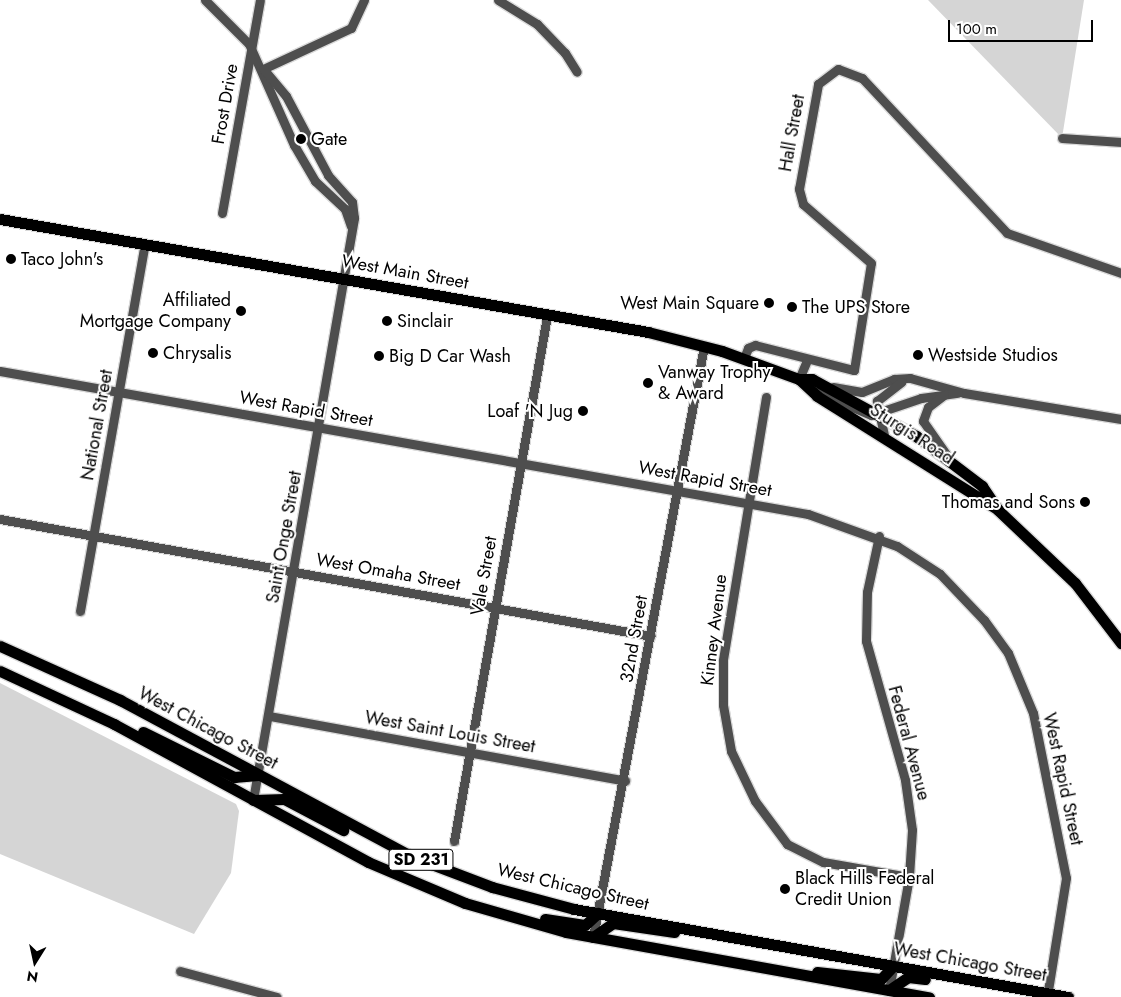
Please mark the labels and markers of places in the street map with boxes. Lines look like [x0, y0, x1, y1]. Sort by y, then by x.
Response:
place label: Gate [311, 128, 347, 150]
marker: Gate [295, 133, 307, 145]
place label: Taco John's [21, 248, 103, 270]
marker: Taco John's [5, 253, 17, 265]
place label: Affiliated Mortgage Company [80, 290, 231, 332]
place label: West Main Square [620, 292, 759, 314]
place label: The UPS Store [802, 296, 910, 318]
marker: West Main Square [763, 297, 775, 309]
marker: The UPS Store [786, 301, 798, 313]
marker: Affiliated Mortgage Company [235, 305, 247, 317]
place label: Sinclair [397, 310, 453, 332]
marker: Sinclair [381, 315, 393, 327]
place label: Chrysalis [163, 342, 231, 364]
place label: Westside Studios [928, 344, 1058, 366]
place label: Big D Car Wash [389, 345, 511, 367]
marker: Chrysalis [147, 347, 159, 359]
marker: Westside Studios [912, 349, 924, 361]
marker: Big D Car Wash [373, 350, 385, 362]
place label: Vanway Trophy & Award [658, 362, 770, 404]
marker: Vanway Trophy & Award [642, 377, 654, 389]
place label: Loaf 'N Jug [487, 400, 573, 422]
marker: Loaf 'N Jug [577, 405, 589, 417]
place label: Thomas and Sons [942, 491, 1075, 513]
marker: Thomas and Sons [1079, 496, 1091, 508]
place label: Black Hills Federal Credit Union [795, 868, 934, 911]
marker: Black Hills Federal Credit Union [779, 883, 791, 895]

